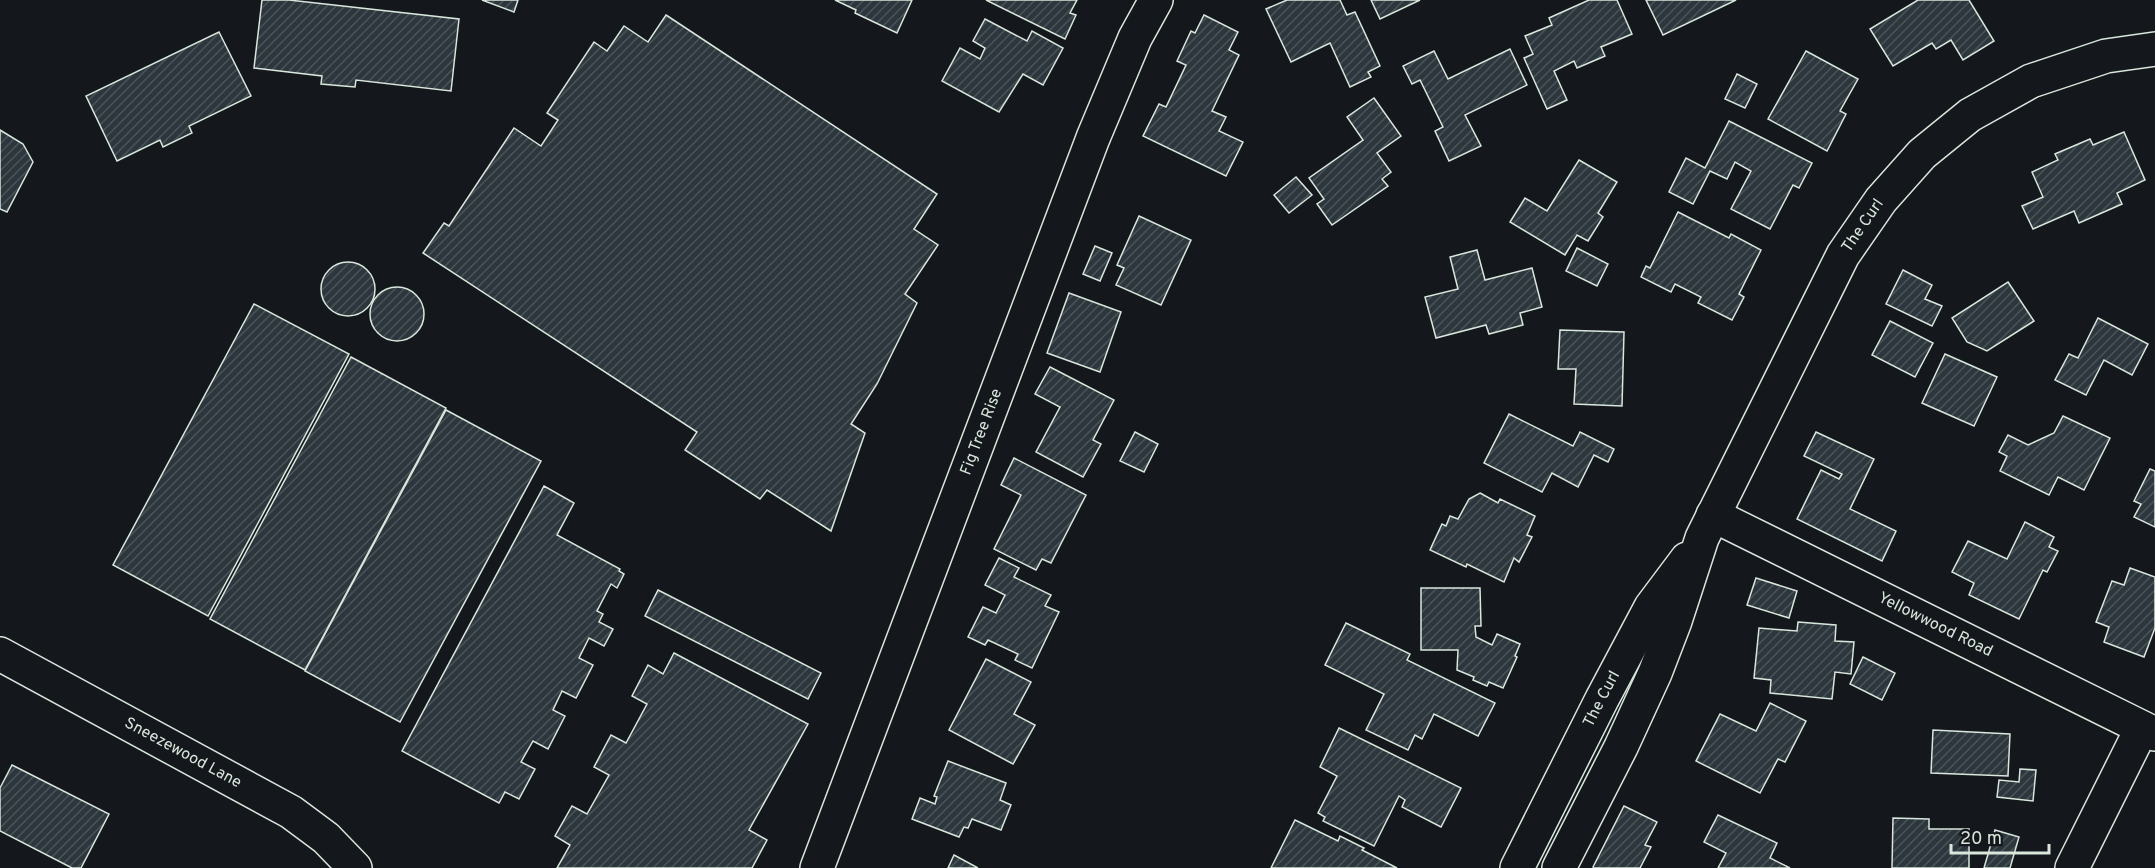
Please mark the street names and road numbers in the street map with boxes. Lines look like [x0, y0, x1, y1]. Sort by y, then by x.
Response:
street label: The Curl [1838, 195, 1889, 257]
street label: Fig Tree Rise [956, 386, 1007, 478]
street label: Yellowwood Road [1875, 588, 1996, 662]
street label: The Curl [1579, 668, 1625, 731]
street label: Sneezewood Lane [121, 713, 245, 793]

